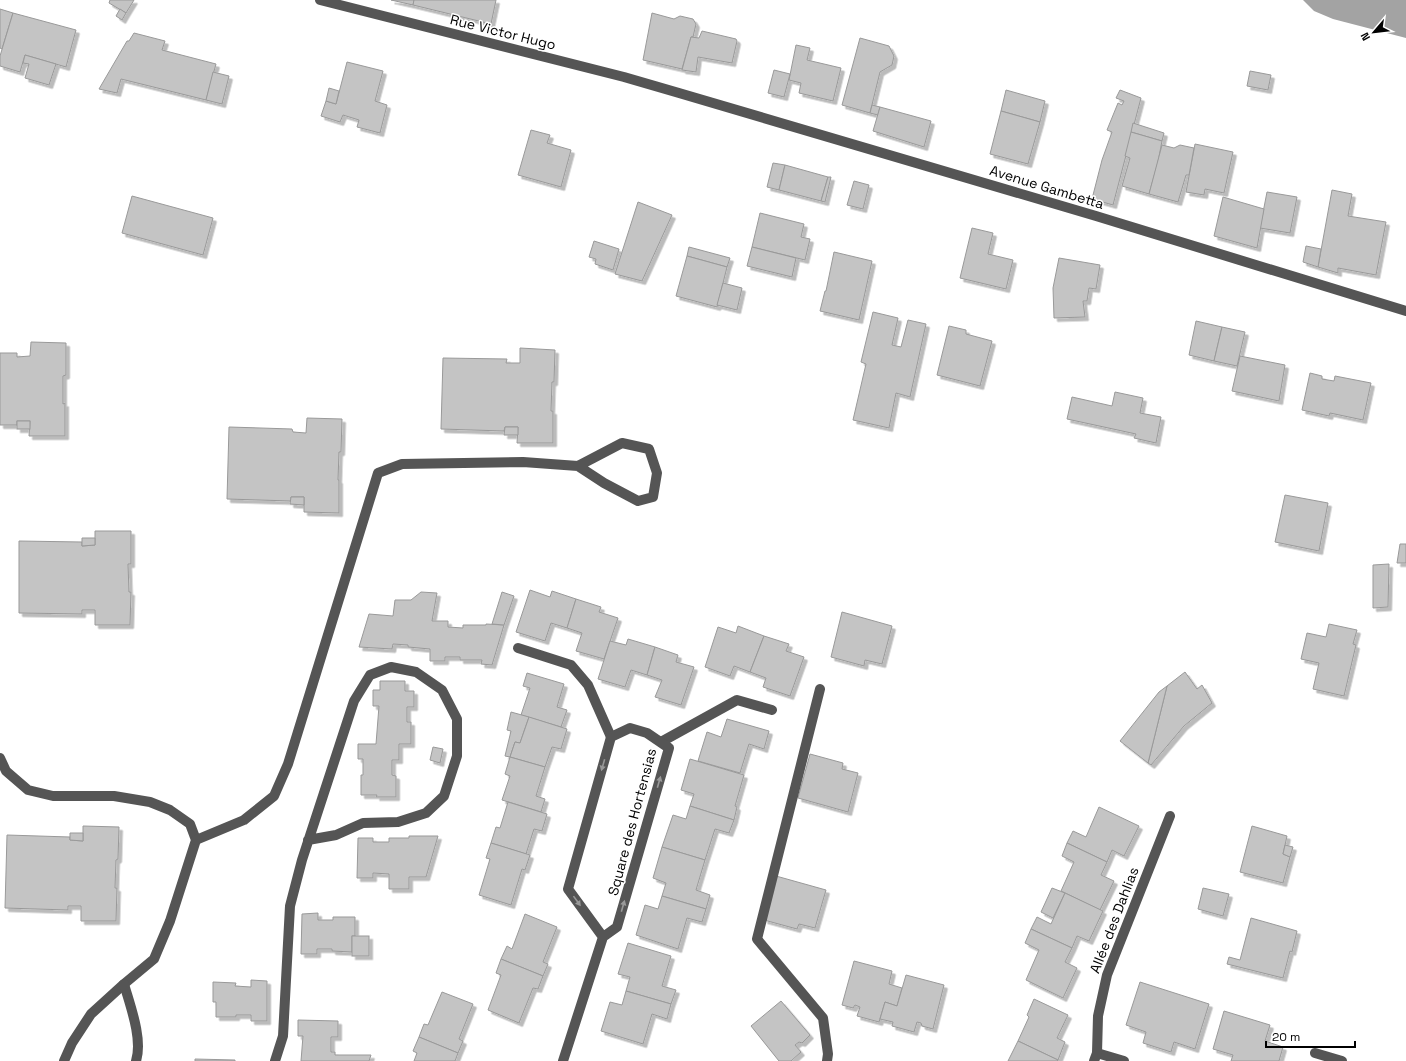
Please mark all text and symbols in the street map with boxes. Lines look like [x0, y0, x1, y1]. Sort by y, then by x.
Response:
street label: Rue Victor Hugo [448, 10, 558, 54]
north arrow [1354, 12, 1394, 52]
text: N [1357, 30, 1373, 43]
street label: Avenue Gambetta [988, 161, 1106, 213]
street label: Square des Hortensias [604, 746, 660, 898]
one-way arrow [600, 759, 606, 771]
one-way arrow [656, 775, 662, 787]
street label: Allée des Dahlias [1085, 864, 1143, 976]
one-way arrow [573, 896, 581, 907]
one-way arrow [620, 900, 626, 912]
scale bar [1266, 1023, 1355, 1049]
text: 20 m [1272, 1029, 1300, 1045]

